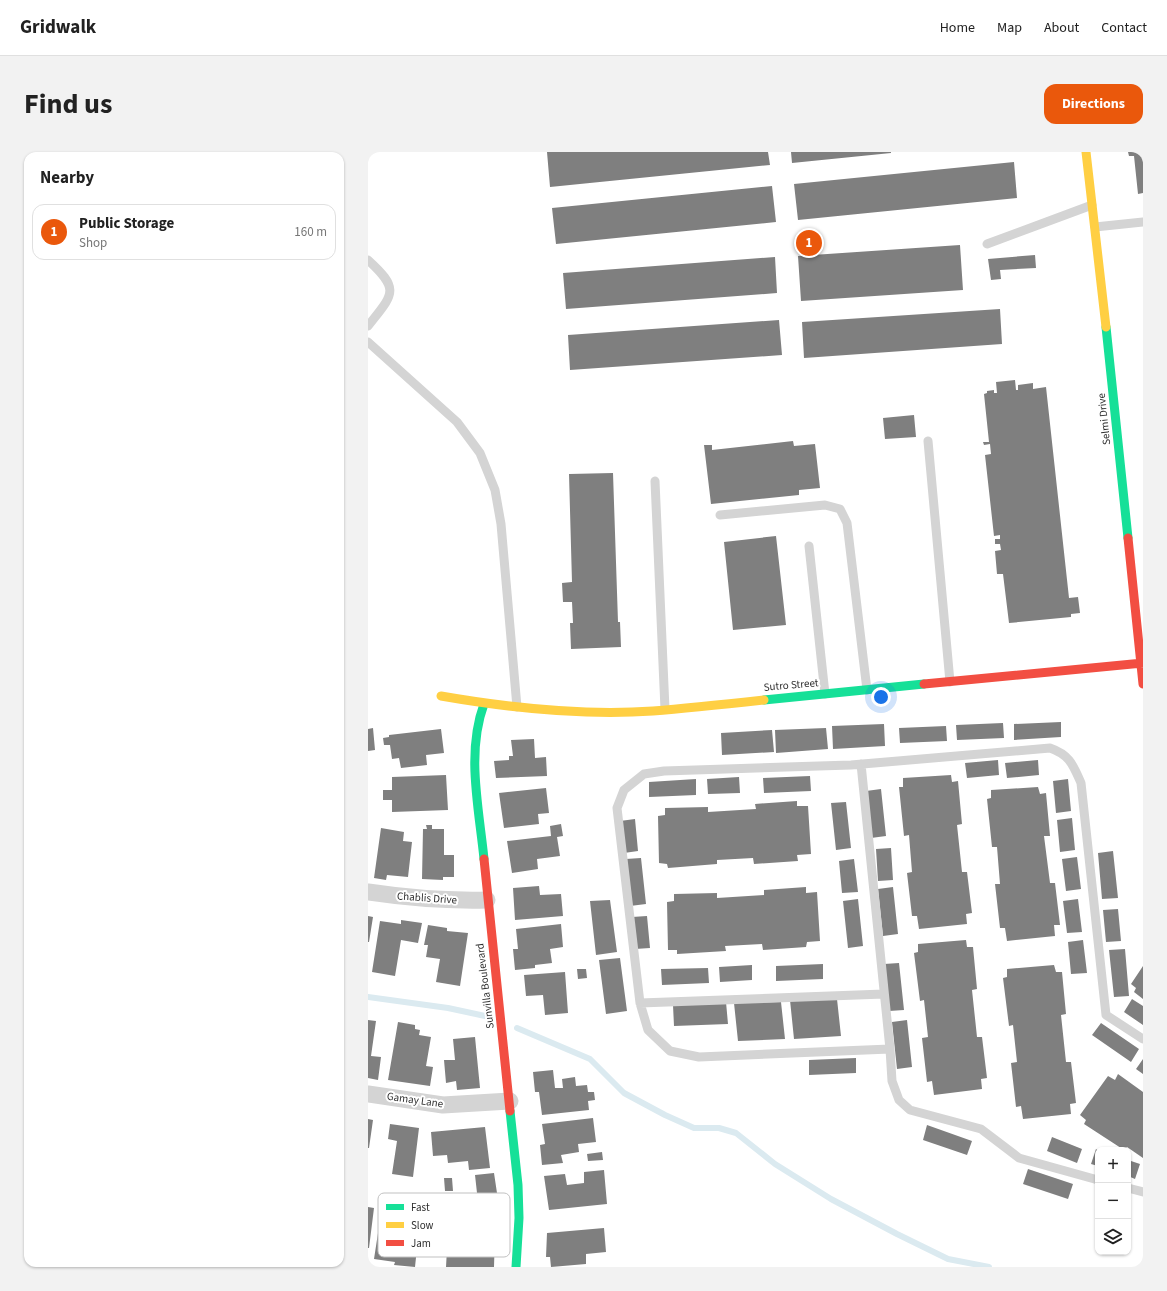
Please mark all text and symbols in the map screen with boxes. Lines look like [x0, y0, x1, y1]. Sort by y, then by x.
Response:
text: Gridwalk [20, 14, 96, 41]
text: Home [940, 18, 975, 38]
text: Map [997, 18, 1022, 38]
text: About [1044, 18, 1079, 38]
text: Contact [1101, 18, 1147, 38]
text: Find us [24, 84, 112, 124]
button: Directions [1044, 84, 1143, 124]
text: Nearby [40, 166, 94, 190]
text: Public Storage [79, 213, 174, 234]
text: 1 [51, 223, 57, 241]
text: 160 m [294, 223, 327, 241]
pin: 1 [796, 228, 822, 258]
text: Shop [79, 234, 107, 252]
street label: Selmi Drive [1094, 392, 1114, 446]
street label: Sutro Street [763, 675, 819, 695]
your location [871, 687, 891, 707]
street label: Chablis Drive [397, 888, 458, 908]
street label: Sunvilla Boulevard [472, 942, 498, 1030]
street label: Gamay Lane [386, 1089, 445, 1111]
map controls [1095, 1147, 1131, 1255]
button: + [1095, 1147, 1131, 1183]
button: − [1095, 1183, 1131, 1219]
legend [378, 1193, 510, 1257]
text: Fast [411, 1200, 430, 1215]
text: Slow [411, 1218, 434, 1233]
button: layers [1095, 1219, 1131, 1255]
text: Jam [411, 1236, 431, 1251]

